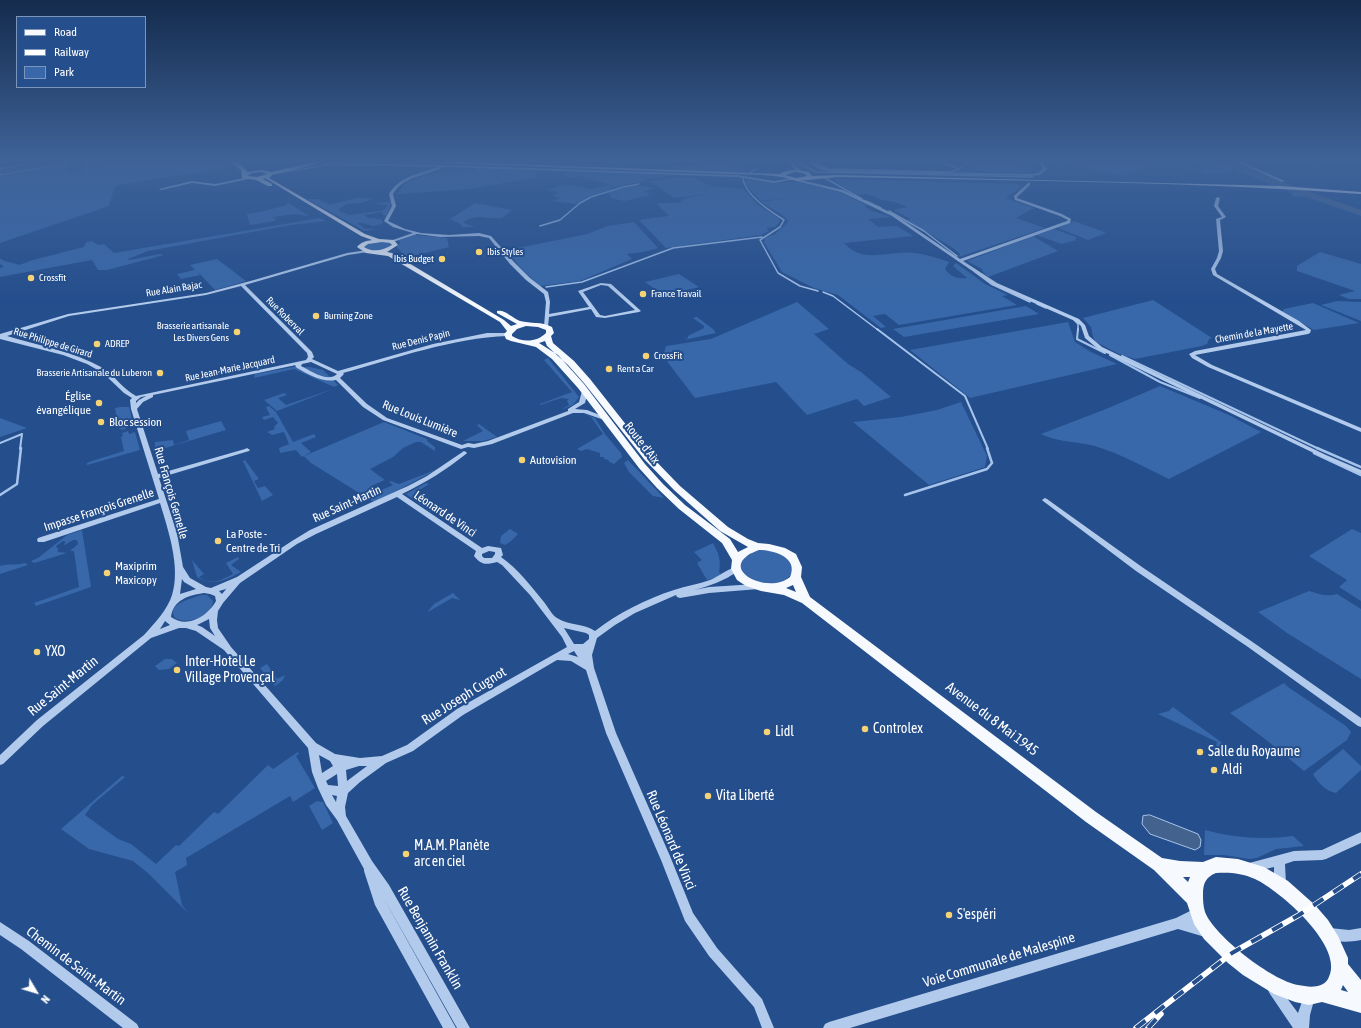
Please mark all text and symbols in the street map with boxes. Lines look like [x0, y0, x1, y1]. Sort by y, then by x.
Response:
legend [16, 16, 146, 88]
text: Road [54, 25, 77, 39]
text: Railway [54, 45, 89, 59]
text: Park [54, 65, 74, 79]
place label: Ibis Styles [487, 246, 523, 258]
marker: Ibis Styles [474, 247, 484, 257]
place label: Ibis Budget [394, 253, 434, 265]
marker: Ibis Budget [437, 254, 447, 264]
place label: Crossfit [39, 272, 66, 284]
marker: Crossfit [26, 273, 36, 283]
street label: Rue Alain Bajac [145, 279, 203, 299]
place label: France Travail [651, 288, 701, 300]
marker: France Travail [638, 289, 648, 299]
street label: Rue Roberval [263, 294, 307, 338]
place label: Burning Zone [324, 310, 373, 322]
marker: Burning Zone [311, 311, 321, 321]
place label: Brasserie artisanale Les Divers Gens [157, 320, 229, 344]
street label: Chemin de la Mayette [1214, 320, 1294, 346]
street label: Rue Philippe de Girard [12, 325, 94, 361]
marker: Brasserie artisanale Les Divers Gens [232, 327, 242, 337]
street label: Rue Denis Papin [391, 327, 451, 353]
place label: ADREP [105, 338, 130, 350]
marker: ADREP [92, 339, 102, 349]
place label: CrossFit [654, 350, 682, 362]
marker: CrossFit [641, 351, 651, 361]
street label: Rue Jean-Marie Jacquard [184, 354, 276, 384]
place label: Rent a Car [617, 363, 654, 375]
marker: Rent a Car [604, 364, 614, 374]
place label: Brasserie Artisanale du Luberon [37, 367, 152, 379]
marker: Brasserie Artisanale du Luberon [155, 368, 165, 378]
place label: Église évangélique [36, 389, 91, 417]
street label: Rue Louis Lumière [380, 397, 460, 441]
marker: Église évangélique [94, 398, 104, 408]
place label: Bloc session [109, 415, 162, 429]
marker: Bloc session [96, 417, 106, 427]
street label: Route d'Aix [621, 419, 663, 467]
street label: Rue François Gernelle [151, 445, 191, 541]
place label: Autovision [530, 453, 577, 467]
marker: Autovision [517, 455, 527, 465]
street label: Rue Saint-Martin [310, 482, 384, 526]
street label: Impasse François Grenelle [42, 485, 156, 535]
street label: Léonard de Vinci [411, 488, 479, 540]
place label: La Poste - Centre de Tri [226, 527, 280, 555]
marker: La Poste - Centre de Tri [213, 536, 223, 546]
place label: Maxiprim Maxicopy [115, 559, 157, 587]
marker: Maxiprim Maxicopy [102, 568, 112, 578]
place label: YXO [45, 644, 65, 660]
marker: YXO [32, 647, 42, 657]
street label: Rue Saint-Martin [24, 652, 102, 720]
place label: Inter-Hotel Le Village Provençal [185, 654, 275, 686]
street label: Rue Joseph Cugnot [419, 663, 509, 729]
marker: Inter-Hotel Le Village Provençal [172, 665, 182, 675]
street label: Avenue du 8 Mai 1945 [942, 679, 1042, 759]
place label: Controlex [873, 721, 923, 737]
place label: Lidl [775, 724, 794, 740]
marker: Controlex [860, 724, 870, 734]
marker: Lidl [762, 727, 772, 737]
place label: Salle du Royaume [1208, 744, 1300, 760]
marker: Salle du Royaume [1195, 747, 1205, 757]
place label: Aldi [1222, 762, 1242, 778]
marker: Aldi [1209, 765, 1219, 775]
street label: Rue Léonard de Vinci [642, 788, 700, 892]
place label: Vita Liberté [716, 788, 774, 804]
marker: Vita Liberté [703, 791, 713, 801]
place label: M.A.M. Planète arc en ciel [414, 838, 489, 870]
marker: M.A.M. Planète arc en ciel [401, 849, 411, 859]
street label: Rue Benjamin Franklin [394, 884, 466, 992]
place label: S'espéri [957, 907, 996, 923]
marker: S'espéri [944, 910, 954, 920]
street label: Chemin de Saint-Martin [23, 923, 129, 1009]
street label: Voie Communale de Malespine [921, 929, 1077, 991]
north arrow [16, 972, 56, 1012]
text: N [39, 993, 52, 1006]

